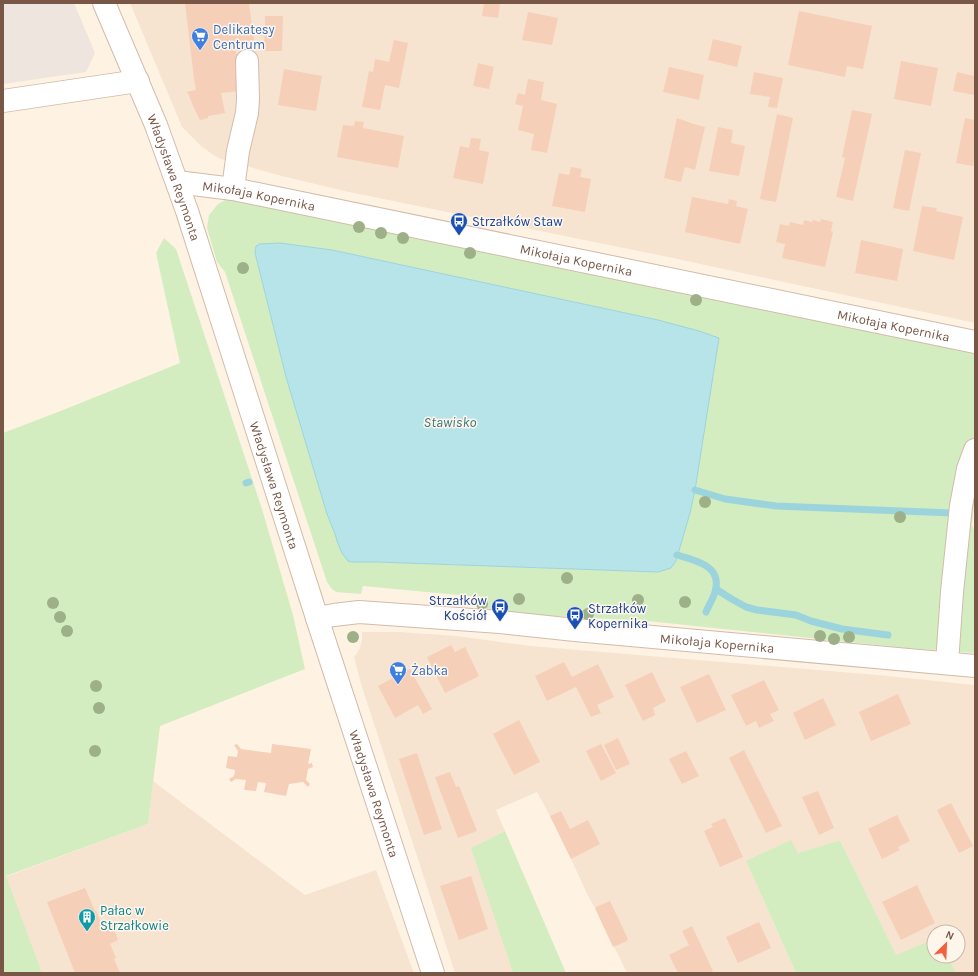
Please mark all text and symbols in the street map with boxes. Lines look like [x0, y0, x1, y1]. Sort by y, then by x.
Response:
place label: Delikatesy Centrum [213, 22, 274, 52]
supermarket icon: Delikatesy Centrum [190, 26, 210, 51]
street label: Władysława Reymonta [144, 112, 203, 243]
street label: Mikołaja Kopernika [201, 178, 317, 214]
bus stop icon: Strzałków Staw [449, 211, 469, 236]
place label: Strzałków Staw [472, 214, 563, 229]
street label: Mikołaja Kopernika [519, 241, 634, 279]
street label: Mikołaja Kopernika [836, 307, 951, 345]
water label: Stawisko [424, 414, 477, 431]
street label: Władysława Reymonta [247, 420, 302, 551]
place label: Strzałków Kościół [429, 593, 488, 623]
bus stop icon: Strzałków Kościół [490, 597, 510, 622]
place label: Strzałków Kopernika [588, 601, 648, 631]
bus stop icon: Strzałków Kopernika [565, 605, 585, 630]
street label: Mikołaja Kopernika [659, 631, 775, 656]
supermarket icon: Żabka [388, 660, 408, 685]
place label: Żabka [411, 663, 448, 678]
street label: Władysława Reymonta [346, 728, 402, 859]
place label: Pałac w Strzałkowie [100, 903, 169, 933]
building icon: Pałac w Strzałkowie [77, 907, 97, 932]
north arrow [926, 924, 966, 964]
text: N [944, 928, 956, 943]

